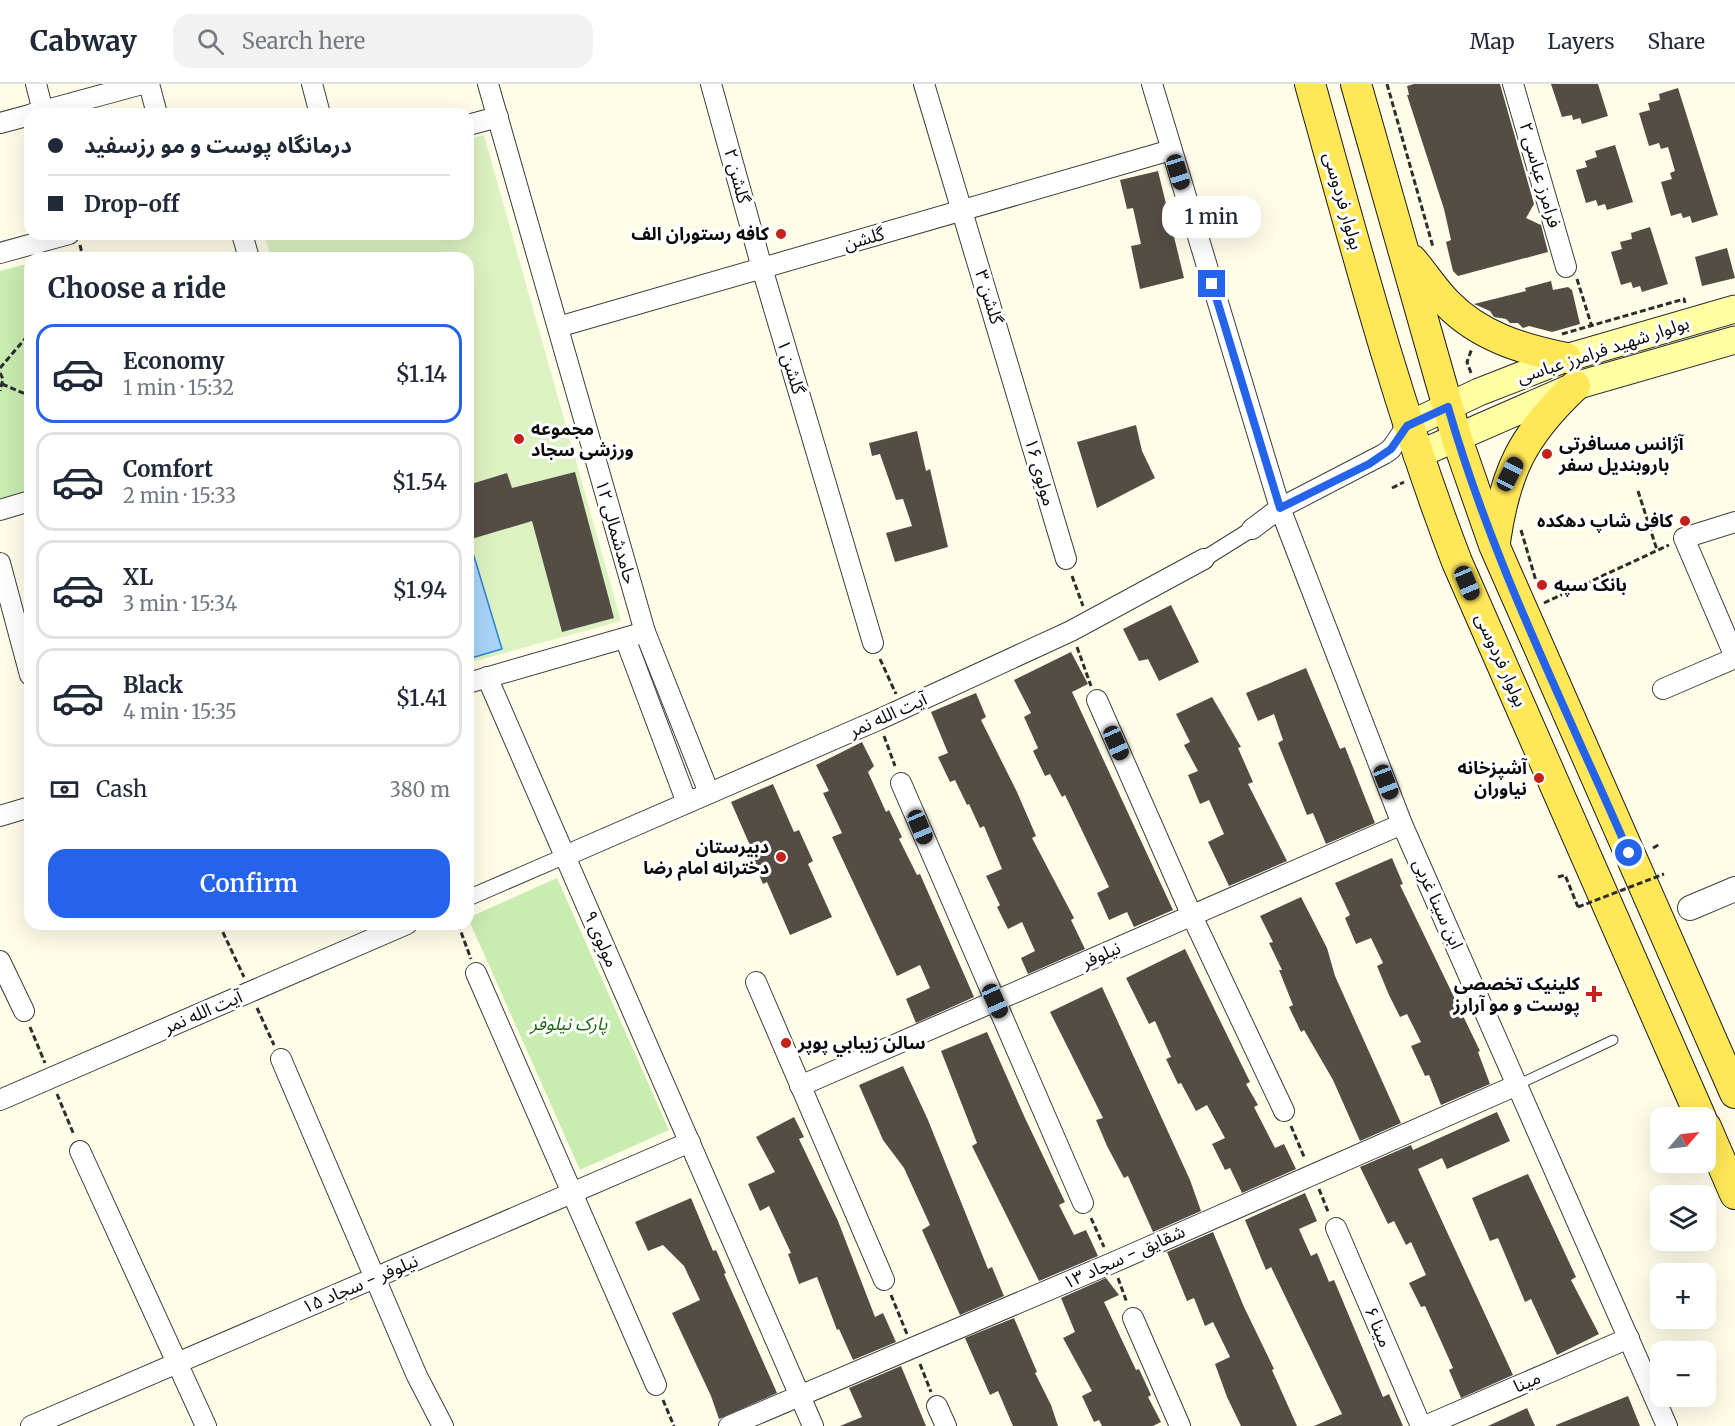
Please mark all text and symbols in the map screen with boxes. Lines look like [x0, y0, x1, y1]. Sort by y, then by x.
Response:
search box [173, 14, 593, 68]
text: Cabway [30, 23, 137, 59]
icon: search [194, 25, 227, 58]
text: Search here [242, 27, 365, 55]
text: Map [1470, 28, 1515, 55]
text: Layers [1548, 28, 1615, 55]
text: Share [1648, 28, 1705, 55]
street label: فرامرز عباسی ۲ [1514, 119, 1567, 230]
text: درمانگاه پوست و مو رزسفید [84, 131, 352, 159]
street label: گلشن ۲ [719, 146, 756, 206]
street label: بولوار فردوسی [1319, 149, 1368, 252]
car [1164, 152, 1192, 192]
text: Drop-off [84, 190, 179, 218]
callout: 1 min [1162, 197, 1262, 239]
text: 1 min [1185, 204, 1238, 229]
place label: کافه رستوران الف [631, 222, 770, 245]
street label: گلشن [841, 222, 887, 255]
marker: کافه رستوران الف [774, 227, 788, 241]
street label: گلشن ۳ [970, 267, 1009, 327]
route end [1198, 270, 1225, 297]
text: Choose a ride [48, 271, 226, 305]
street label: بولوار شهید فرامرز عباسی [1514, 311, 1692, 388]
street label: گلشن ۱ [772, 337, 811, 397]
icon: car [51, 347, 105, 401]
text: Economy [123, 347, 224, 375]
text: $1.14 [395, 360, 447, 388]
text: 1 min · 15:32 [123, 375, 234, 400]
place label: مجموعه ورزشی سجاد [531, 417, 634, 461]
marker: مجموعه ورزشی سجاد [512, 432, 526, 446]
place label: آژانس مسافرتی باروبندیل سفر [1558, 432, 1685, 476]
street label: مولوی ۱۶ [1020, 435, 1061, 509]
marker: آژانس مسافرتی باروبندیل سفر [1540, 447, 1554, 461]
car [1494, 454, 1526, 494]
icon: car [51, 455, 105, 509]
text: Comfort [123, 455, 213, 483]
text: $1.54 [392, 468, 447, 496]
street label: حامدشمالی ۱۲ [591, 477, 642, 587]
text: 2 min · 15:33 [123, 483, 236, 508]
place label: کافی شاپ دهکده [1537, 509, 1674, 533]
marker: کافی شاپ دهکده [1678, 514, 1692, 528]
icon: car [51, 563, 105, 617]
text: XL [123, 563, 153, 591]
car [1452, 563, 1482, 603]
place label: بانک سپه [1554, 573, 1627, 597]
text: $1.94 [393, 576, 447, 604]
marker: بانک سپه [1535, 578, 1549, 592]
text: 3 min · 15:34 [123, 591, 237, 616]
street label: بولوار فردوسی [1471, 609, 1532, 710]
icon: car [51, 671, 105, 725]
text: Black [123, 671, 183, 699]
text: $1.41 [396, 684, 447, 712]
street label: آیت الله نمر [844, 687, 931, 742]
text: 4 min · 15:35 [123, 699, 237, 724]
car [1100, 723, 1132, 763]
place label: آشپزخانه نیاوران [1458, 756, 1528, 800]
car [1371, 762, 1401, 802]
marker: آشپزخانه نیاوران [1532, 771, 1546, 785]
icon: cash [48, 773, 81, 806]
text: Cash [96, 775, 147, 803]
text: 380 m [389, 777, 450, 802]
car [905, 807, 935, 847]
place label: دبیرستان دخترانه امام رضا [643, 835, 769, 881]
route start [1615, 839, 1642, 866]
button: Confirm [48, 849, 450, 918]
marker: دبیرستان دخترانه امام رضا [774, 850, 788, 864]
street label: ابن سینا غربی [1408, 855, 1469, 953]
street label: مولوی ۹ [579, 907, 624, 971]
street label: نیلوفر [1077, 936, 1124, 974]
place label: کلینیک تخصصی پوست و مو آرارز [1452, 972, 1581, 1017]
car [979, 981, 1011, 1021]
street label: آیت الله نمر [159, 984, 246, 1039]
marker: کلینیک تخصصی پوست و مو آرارز [1585, 985, 1603, 1003]
park label: پارک نیلوفر [529, 1012, 608, 1036]
place label: سالن زيبابي پوپر [797, 1031, 926, 1057]
marker: سالن زيبابي پوپر [779, 1036, 793, 1050]
north arrow [1650, 1107, 1716, 1173]
map controls [1650, 1107, 1716, 1407]
button: layers [1650, 1185, 1716, 1251]
street label: شقایق - سجاد ۱۳ [1059, 1219, 1189, 1294]
street label: نیلوفر - سجاد ۱۵ [298, 1249, 421, 1318]
button: + [1650, 1263, 1716, 1329]
street label: مینا ۶ [1360, 1303, 1397, 1351]
button: − [1650, 1341, 1716, 1407]
street label: مینا [1510, 1366, 1544, 1398]

